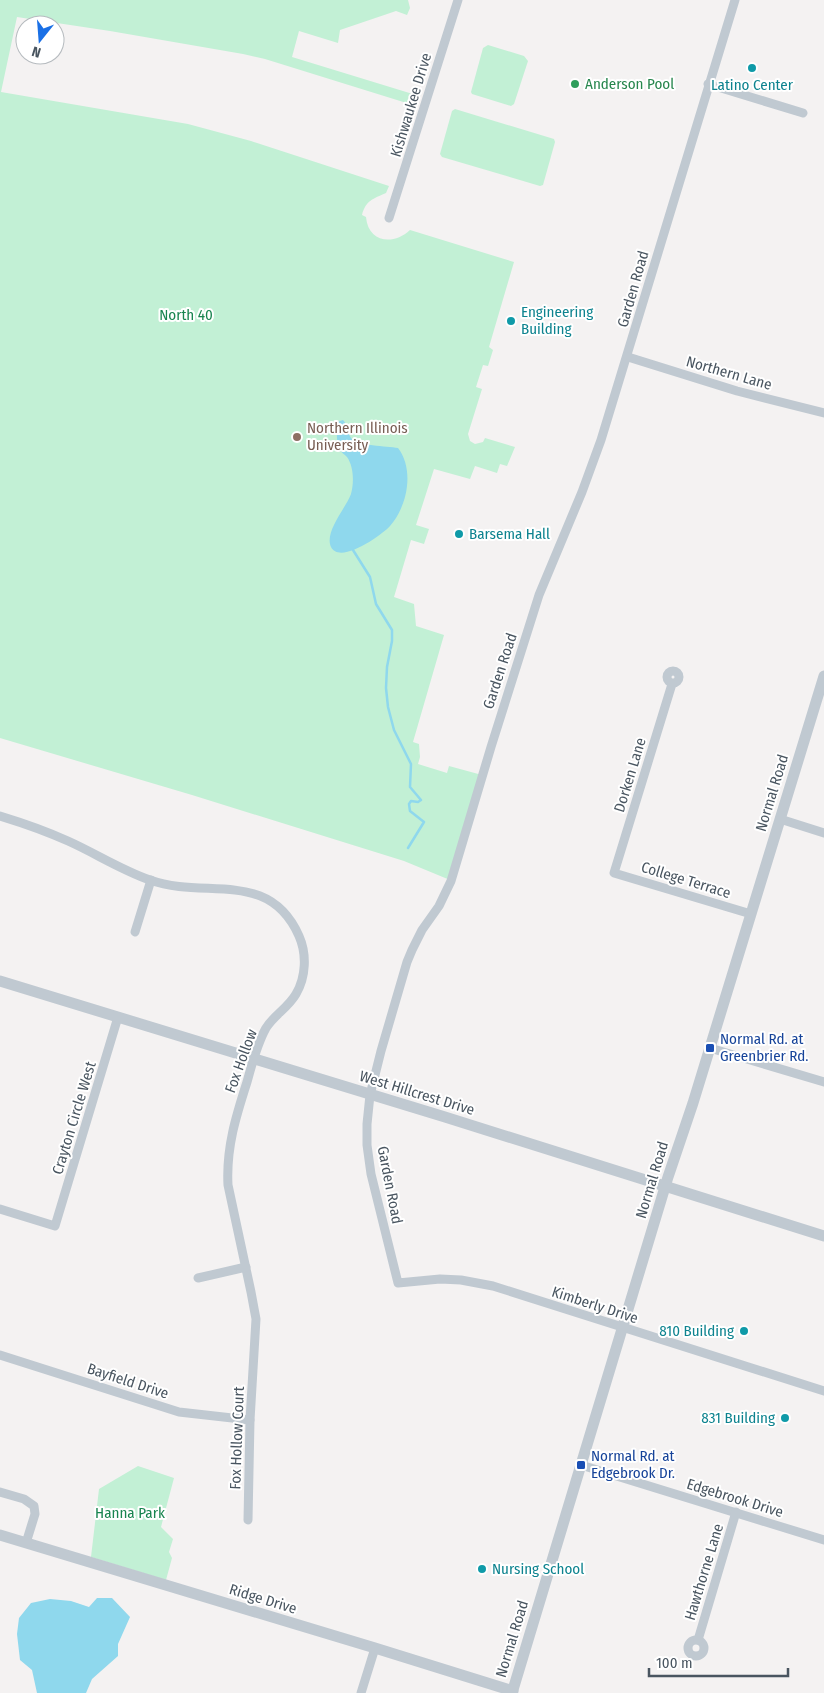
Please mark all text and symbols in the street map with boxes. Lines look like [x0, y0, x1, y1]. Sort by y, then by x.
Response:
north arrow [15, 15, 65, 65]
text: N [30, 43, 43, 61]
street label: Kishwaukee Drive [387, 51, 435, 159]
marker: Latino Center [746, 62, 758, 74]
place label: Anderson Pool [585, 75, 674, 93]
place label: Latino Center [711, 76, 794, 94]
marker: Anderson Pool [569, 78, 581, 90]
street label: Garden Road [613, 249, 653, 329]
place label: Engineering Building [521, 303, 593, 338]
park label: North 40 [159, 306, 213, 324]
marker: Engineering Building [505, 315, 517, 327]
street label: Northern Lane [684, 352, 774, 394]
place label: Northern Illinois University [307, 419, 408, 454]
marker: Northern Illinois University [291, 431, 303, 443]
place label: Barsema Hall [469, 525, 550, 543]
marker: Barsema Hall [453, 528, 465, 540]
street label: Garden Road [479, 631, 521, 711]
street label: Dorken Lane [610, 736, 650, 814]
street label: Normal Road [752, 752, 792, 834]
street label: College Terrace [639, 858, 733, 902]
street label: Fox Hollow [221, 1027, 261, 1095]
place label: Normal Rd. at Greenbrier Rd. [720, 1030, 808, 1065]
marker: Normal Rd. at Greenbrier Rd. [704, 1042, 716, 1054]
street label: Crayton Circle West [48, 1059, 100, 1177]
street label: West Hillcrest Drive [357, 1067, 477, 1119]
street label: Normal Road [632, 1139, 672, 1221]
street label: Garden Road [374, 1145, 406, 1225]
street label: Kimberly Drive [550, 1283, 640, 1327]
place label: 810 Building [659, 1322, 734, 1340]
marker: 810 Building [738, 1325, 750, 1337]
street label: Bayfield Drive [85, 1359, 171, 1403]
street label: Fox Hollow Court [226, 1386, 248, 1490]
place label: 831 Building [701, 1409, 775, 1427]
marker: 831 Building [779, 1412, 791, 1424]
place label: Normal Rd. at Edgebrook Dr. [591, 1447, 675, 1482]
marker: Normal Rd. at Edgebrook Dr. [575, 1459, 587, 1471]
street label: Edgebrook Drive [685, 1475, 785, 1521]
park label: Hanna Park [95, 1504, 165, 1522]
street label: Hawthorne Lane [681, 1521, 727, 1623]
place label: Nursing School [492, 1560, 584, 1578]
marker: Nursing School [476, 1563, 488, 1575]
street label: Ridge Drive [227, 1580, 299, 1618]
street label: Normal Road [492, 1598, 532, 1680]
scale bar [649, 1646, 788, 1678]
text: 100 m [656, 1654, 693, 1672]

